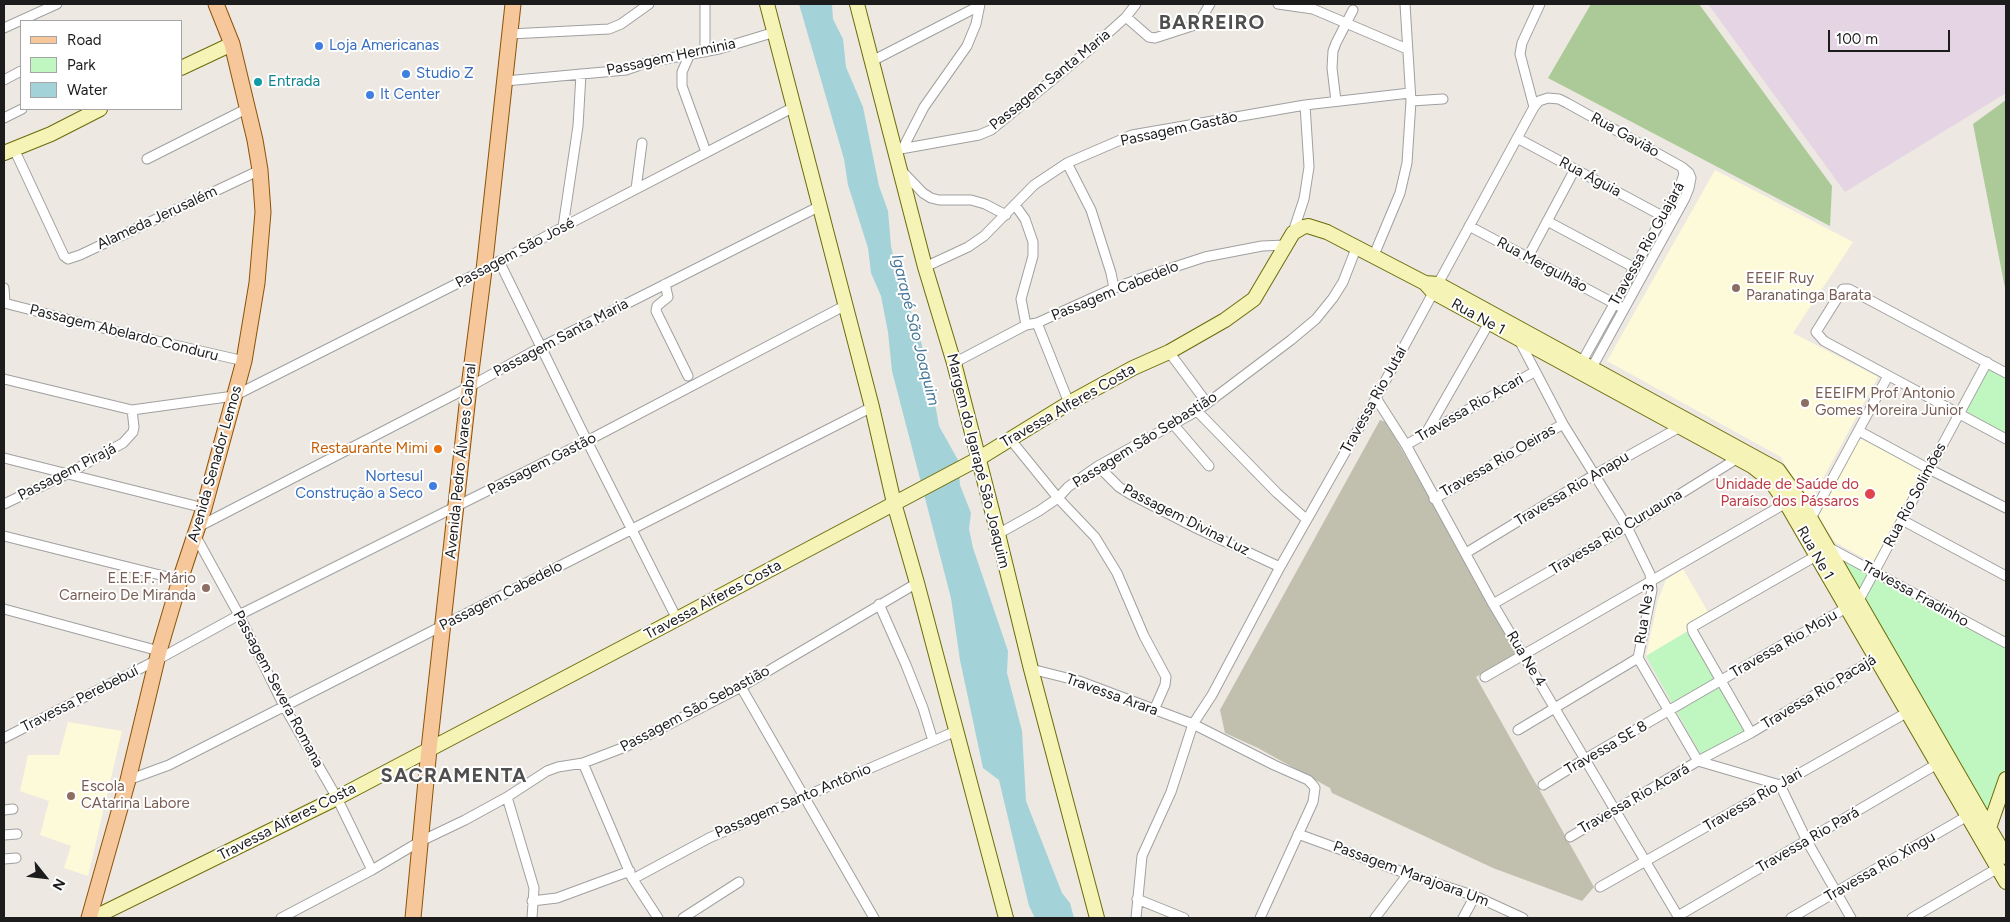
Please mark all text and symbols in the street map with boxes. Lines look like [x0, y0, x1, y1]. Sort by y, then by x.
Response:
district label: BARREIRO [1158, 11, 1266, 35]
legend [20, 20, 182, 110]
scale bar [1830, 20, 1952, 52]
street label: Passagem Santa Maria [986, 26, 1114, 134]
text: 100 m [1836, 30, 1878, 48]
text: Road [67, 31, 102, 49]
street label: Passagem Herminia [605, 35, 737, 79]
place label: Loja Americanas [329, 37, 439, 55]
marker: Loja Americanas [313, 40, 325, 52]
text: Park [67, 56, 96, 74]
place label: Studio Z [416, 65, 474, 83]
marker: Studio Z [400, 68, 412, 80]
place label: Entrada [268, 73, 320, 91]
marker: Entrada [252, 76, 264, 88]
text: Water [67, 81, 107, 99]
place label: It Center [380, 86, 440, 104]
marker: It Center [364, 89, 376, 101]
street label: Passagem Gastão [1119, 108, 1239, 150]
street label: Rua Gavião [1588, 109, 1662, 161]
street label: Rua Águia [1556, 153, 1624, 201]
street label: Travessa Rio Guajará [1606, 179, 1688, 309]
street label: Alameda Jerusalém [94, 182, 220, 254]
street label: Passagem São José [452, 214, 578, 292]
street label: Rua Mergulhão [1494, 234, 1590, 296]
water label: Igarapé São Joaquim [887, 252, 943, 408]
street label: Passagem Cabedelo [1049, 257, 1181, 325]
place label: EEEIF Ruy Paranatinga Barata [1746, 270, 1871, 305]
marker: EEEIF Ruy Paranatinga Barata [1730, 282, 1742, 294]
street label: Passagem Santa Maria [491, 295, 631, 381]
street label: Rua Ne 1 [1448, 295, 1508, 339]
street label: Passagem Abelardo Conduru [28, 301, 220, 365]
street label: Travessa Rio Jutaí [1337, 343, 1411, 457]
street label: Margem do Igarapé São Joaquim [943, 352, 1013, 570]
street label: Travessa Alferes Costa [998, 360, 1138, 452]
street label: Avenida Pedro Álvares Cabral [442, 362, 480, 560]
street label: Travessa Rio Acari [1413, 370, 1527, 446]
street label: Avenida Senador Lemos [184, 384, 246, 544]
place label: EEEIFM Prof Antonio Gomes Moreira Junior [1815, 385, 1963, 420]
street label: Passagem São Sebastião [1069, 388, 1221, 492]
marker: EEEIFM Prof Antonio Gomes Moreira Junior [1799, 397, 1811, 409]
street label: Travessa Rio Oeiras [1437, 421, 1559, 501]
street label: Passagem Gastão [485, 429, 599, 499]
street label: Passagem Pirajá [15, 440, 119, 504]
place label: Restaurante Mimi [311, 440, 428, 458]
street label: Rua Rio Solimões [1880, 440, 1950, 550]
marker: Restaurante Mimi [432, 443, 444, 455]
street label: Travessa Rio Anapu [1512, 448, 1632, 530]
place label: Nortesul Construção a Seco [295, 468, 423, 503]
place label: Unidade de Saúde do Paraíso dos Pássaros [1715, 476, 1859, 511]
marker: Nortesul Construção a Seco [427, 480, 439, 492]
street label: Passagem Divina Luz [1120, 480, 1252, 560]
street label: Travessa Rio Curuauna [1547, 485, 1685, 579]
marker: Unidade de Saúde do Paraíso dos Pássaros [1863, 487, 1877, 501]
street label: Rua Ne 1 [1793, 523, 1837, 583]
street label: Travessa Alferes Costa [642, 556, 784, 644]
street label: Passagem Cabedelo [436, 557, 566, 635]
street label: Travessa Fradinho [1858, 557, 1972, 631]
place label: E.E.E.F. Mário Carneiro De Miranda [59, 570, 196, 605]
marker: E.E.E.F. Mário Carneiro De Miranda [200, 582, 212, 594]
street label: Rua Ne 3 [1631, 583, 1659, 645]
street label: Travessa Rio Moju [1727, 606, 1841, 682]
street label: Passagem Severa Romana [229, 607, 327, 771]
street label: Rua Ne 4 [1502, 628, 1550, 690]
street label: Travessa Rio Pacajá [1759, 651, 1879, 733]
street label: Travessa Perebebuí [18, 662, 142, 736]
street label: Passagem São Sebastião [617, 662, 773, 756]
street label: Travessa Arara [1063, 670, 1161, 720]
street label: Travessa SE 8 [1562, 717, 1650, 779]
street label: Passagem Santo Antônio [712, 760, 874, 842]
street label: Travessa Rio Acará [1575, 760, 1693, 838]
district label: SACRAMENTA [379, 764, 529, 788]
street label: Travessa Rio Jari [1701, 765, 1805, 835]
place label: Escola CAtarina Labore [81, 778, 190, 813]
street label: Travessa Alferes Costa [215, 779, 359, 865]
marker: Escola CAtarina Labore [65, 790, 77, 802]
street label: Travessa Rio Pará [1753, 803, 1863, 877]
street label: Travessa Rio Xingu [1821, 828, 1939, 906]
street label: Passagem Marajoara Um [1331, 837, 1491, 911]
north arrow [20, 852, 70, 902]
text: N [49, 876, 69, 893]

